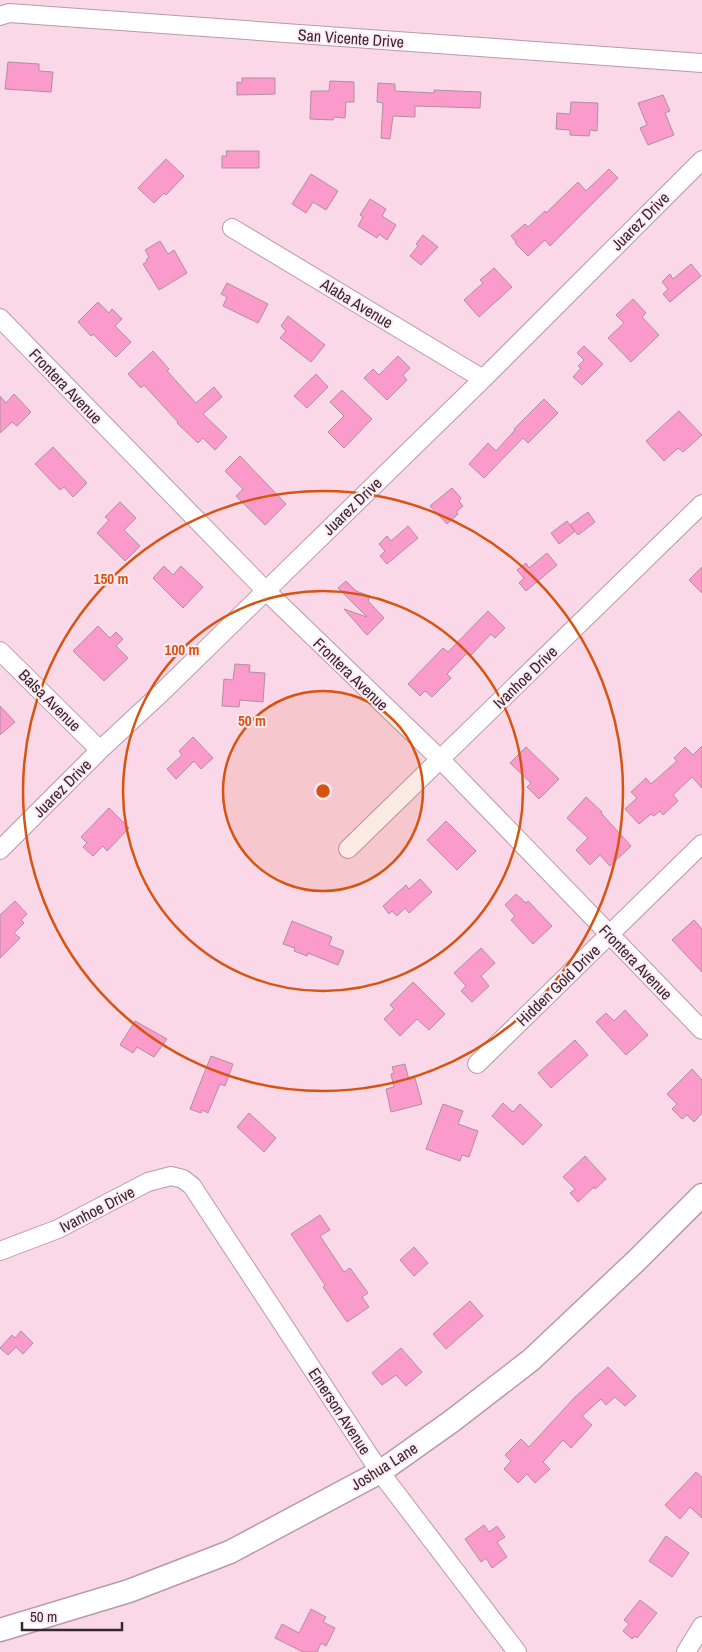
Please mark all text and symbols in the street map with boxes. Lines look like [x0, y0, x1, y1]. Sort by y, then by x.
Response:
street label: San Vicente Drive [297, 23, 405, 53]
street label: Juarez Drive [606, 187, 674, 255]
street label: Alaba Avenue [316, 272, 397, 333]
street label: Frontera Avenue [24, 344, 108, 428]
street label: Juarez Drive [318, 472, 386, 540]
text: 150 m [94, 568, 128, 589]
street label: Frontera Avenue [309, 632, 393, 716]
text: 100 m [165, 639, 199, 660]
street label: Ivanhoe Drive [488, 641, 562, 713]
street label: Balsa Avenue [14, 664, 86, 736]
text: 50 m [238, 710, 266, 731]
street label: Juarez Drive [28, 754, 96, 822]
centre of rings [314, 782, 332, 800]
street label: Frontera Avenue [594, 920, 678, 1004]
street label: Hidden Gold Drive [511, 939, 605, 1031]
street label: Ivanhoe Drive [56, 1181, 138, 1237]
street label: Emerson Avenue [304, 1363, 376, 1459]
street label: Joshua Lane [346, 1437, 422, 1495]
scale bar [22, 1600, 122, 1632]
text: 50 m [30, 1606, 57, 1627]

